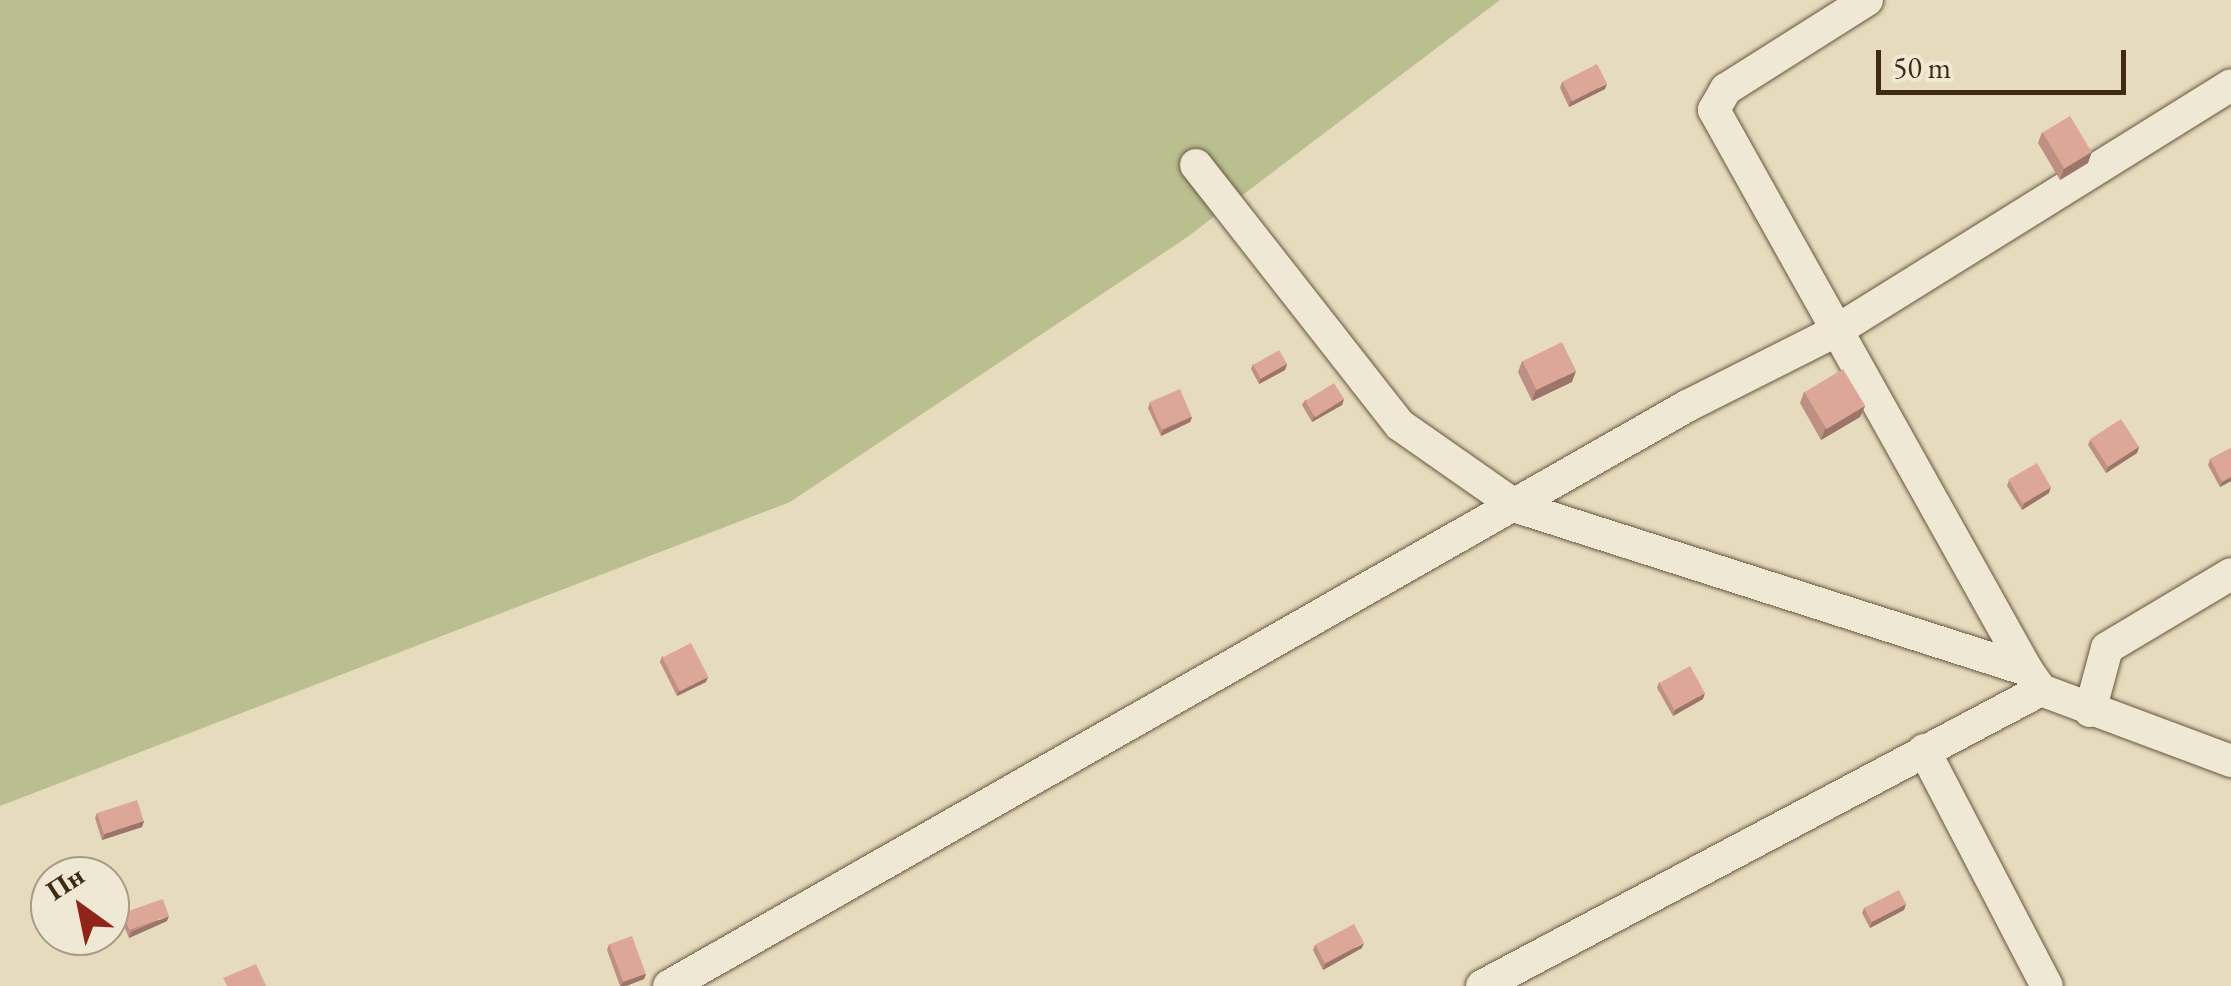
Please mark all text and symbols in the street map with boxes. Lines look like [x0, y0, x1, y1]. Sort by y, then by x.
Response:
scale bar [1881, 30, 2131, 92]
text: 50 m [1893, 48, 1951, 87]
north arrow [30, 856, 130, 956]
text: Пн [39, 857, 91, 908]

